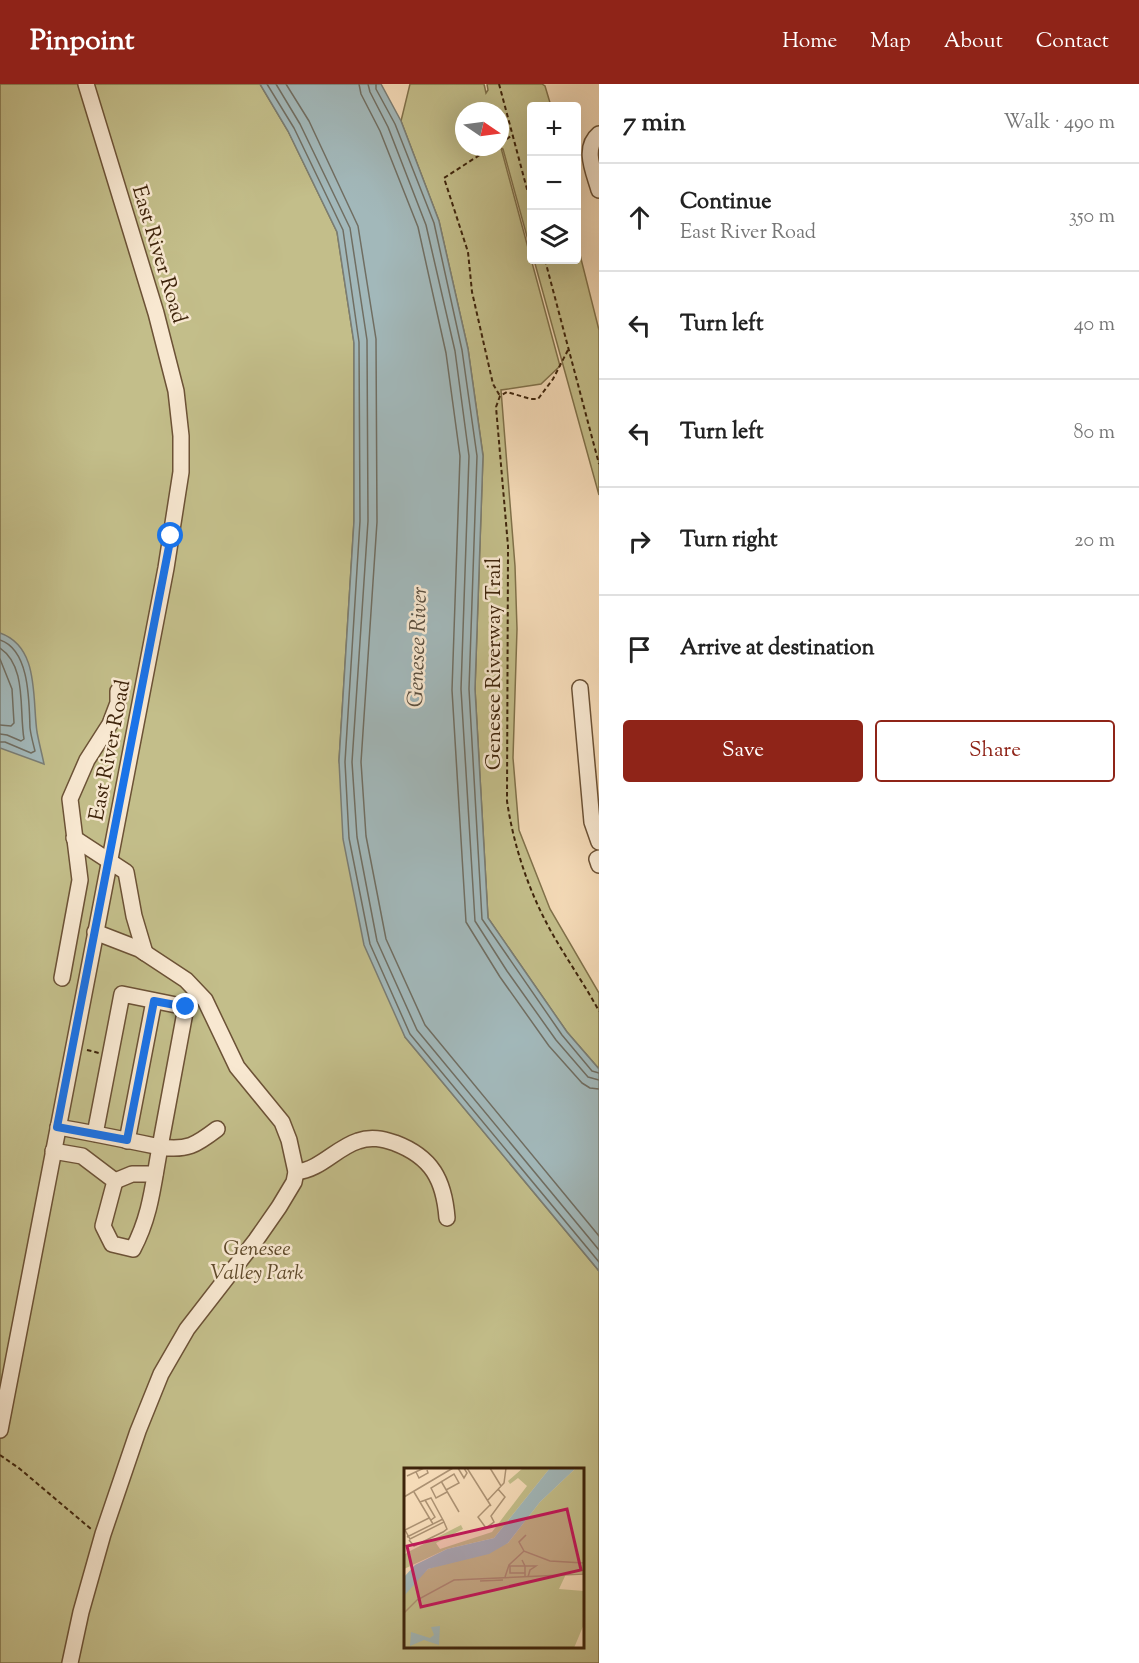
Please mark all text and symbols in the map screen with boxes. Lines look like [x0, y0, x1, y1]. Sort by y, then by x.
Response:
text: Pinpoint [30, 22, 134, 62]
text: Home [782, 27, 837, 57]
text: Map [870, 27, 911, 57]
text: About [944, 27, 1003, 57]
text: Contact [1036, 27, 1109, 57]
north arrow [455, 102, 509, 156]
map controls [527, 102, 581, 264]
button: + [527, 102, 581, 156]
text: 7 min [623, 105, 686, 142]
text: Walk · 490 m [1004, 109, 1115, 138]
button: − [527, 156, 581, 210]
street label: East River Road [123, 182, 193, 327]
text: Continue [680, 187, 771, 219]
icon: ahead [623, 201, 656, 234]
text: 350 m [1069, 203, 1115, 232]
button: layers [527, 210, 581, 264]
text: East River Road [680, 219, 816, 248]
icon: left [623, 309, 656, 342]
text: Turn left [680, 309, 763, 341]
text: 40 m [1074, 311, 1115, 340]
icon: left [623, 417, 656, 450]
text: Turn left [680, 417, 763, 449]
text: 80 m [1074, 419, 1115, 448]
route start [157, 522, 183, 548]
icon: right [623, 525, 656, 558]
text: Turn right [680, 525, 777, 557]
text: 20 m [1074, 527, 1115, 556]
street label: Genesee Riverway Trail [480, 558, 510, 770]
water label: Genesee River [401, 586, 437, 708]
icon: arrive [623, 633, 656, 666]
text: Arrive at destination [680, 633, 875, 665]
street label: East River Road [83, 677, 139, 823]
button: Save [623, 720, 863, 782]
button: Share [875, 720, 1115, 782]
route end [172, 993, 198, 1019]
park label: Genesee Valley Park [210, 1235, 304, 1289]
inset map [404, 1468, 584, 1648]

